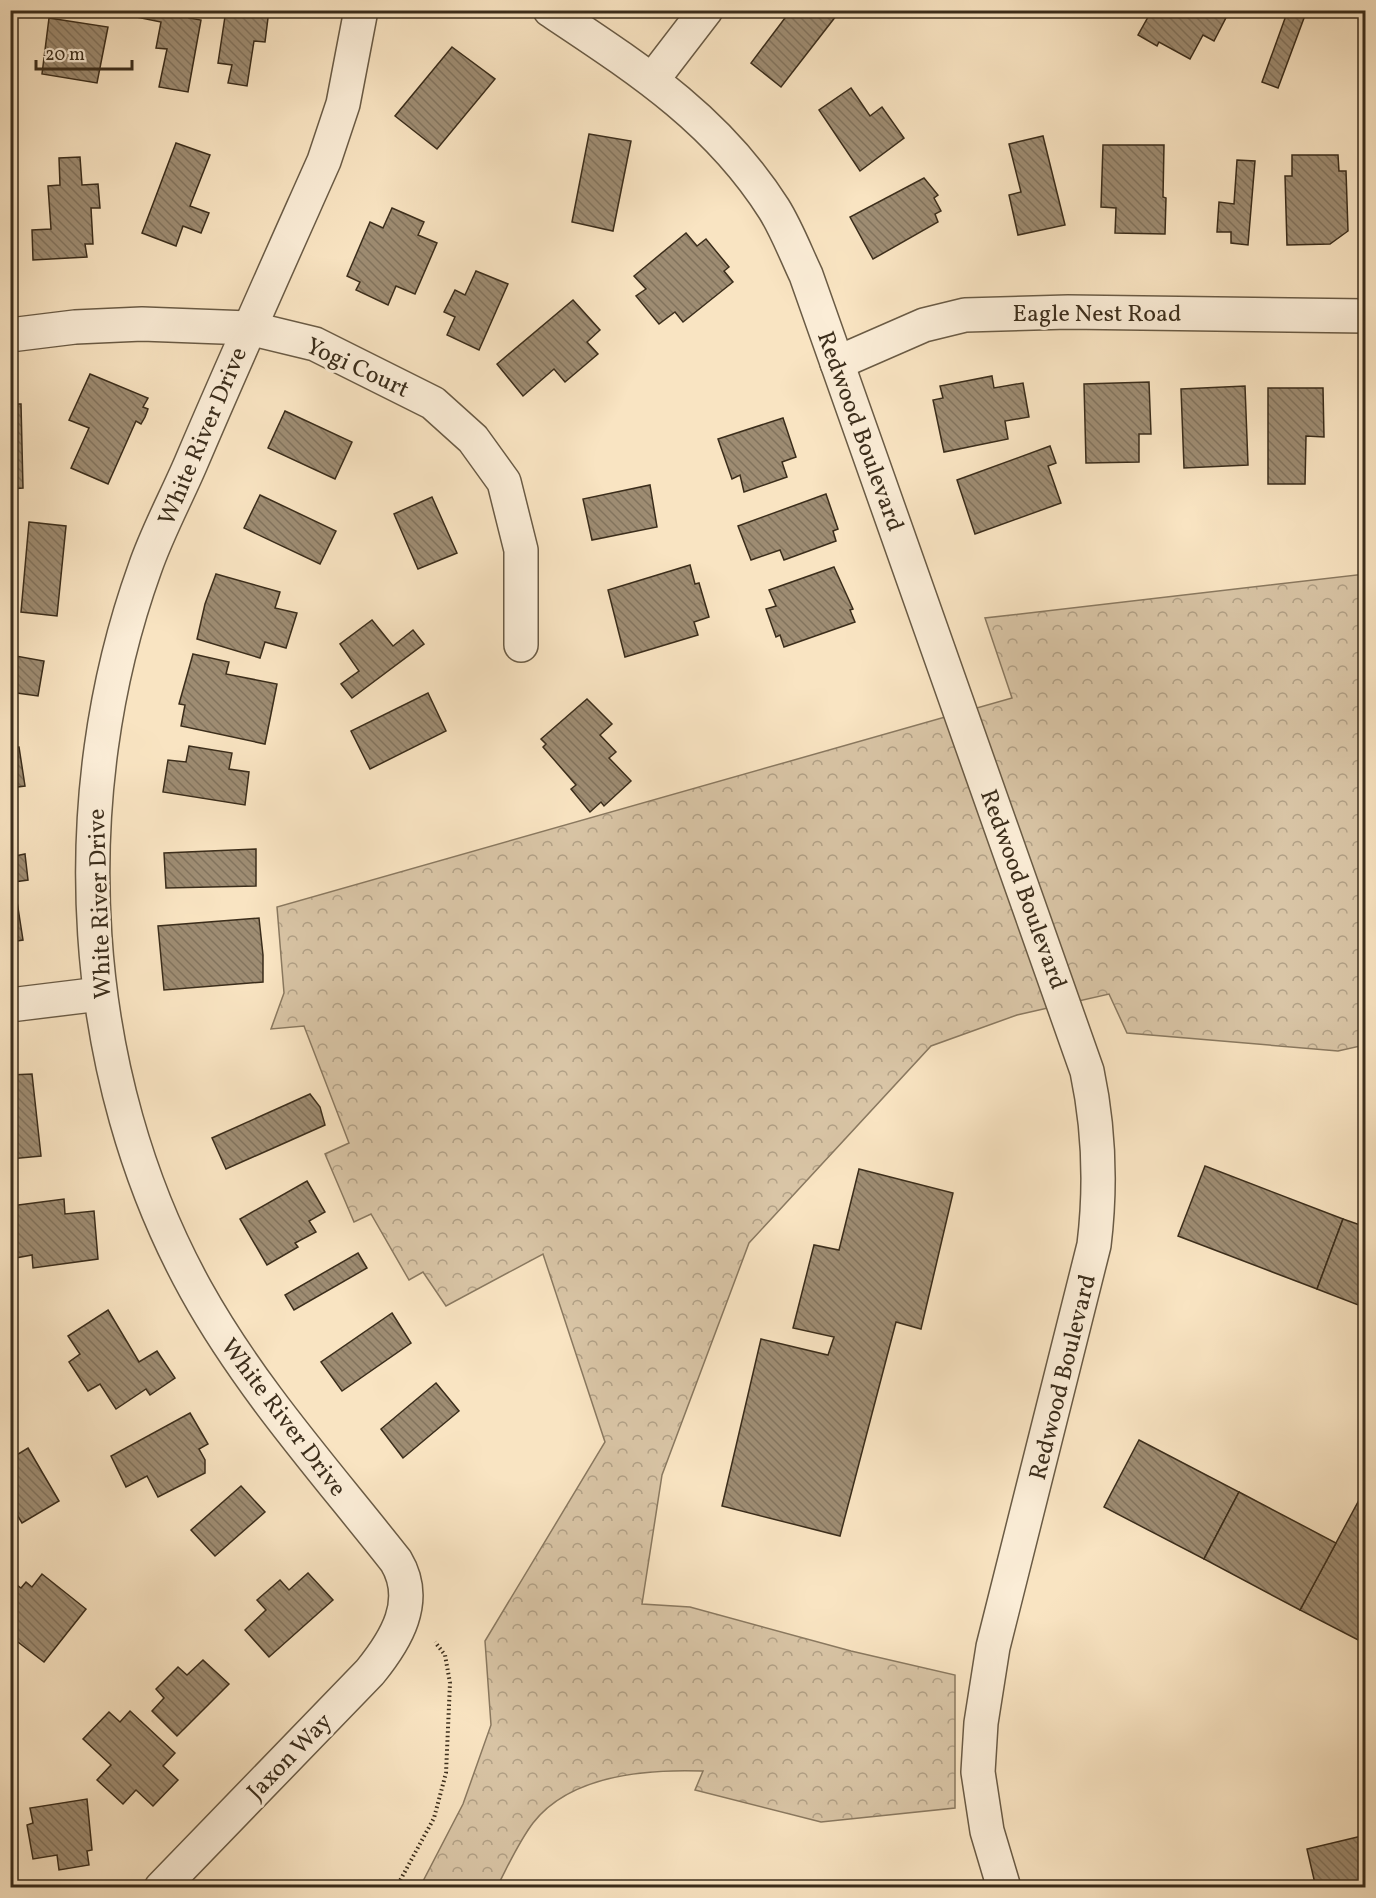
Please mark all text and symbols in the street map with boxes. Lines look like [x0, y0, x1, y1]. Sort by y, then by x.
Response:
scale bar [36, 33, 132, 71]
text: 20 m [45, 43, 85, 68]
street label: Eagle Nest Road [1013, 298, 1181, 332]
street label: Redwood Boulevard [807, 327, 911, 537]
street label: Yogi Court [300, 330, 414, 408]
street label: White River Drive [151, 342, 257, 531]
street label: Redwood Boulevard [970, 785, 1074, 995]
street label: White River Drive [81, 808, 121, 1000]
street label: Redwood Boulevard [1022, 1271, 1106, 1484]
street label: White River Drive [211, 1332, 353, 1505]
street label: Jaxon Way [240, 1706, 341, 1809]

